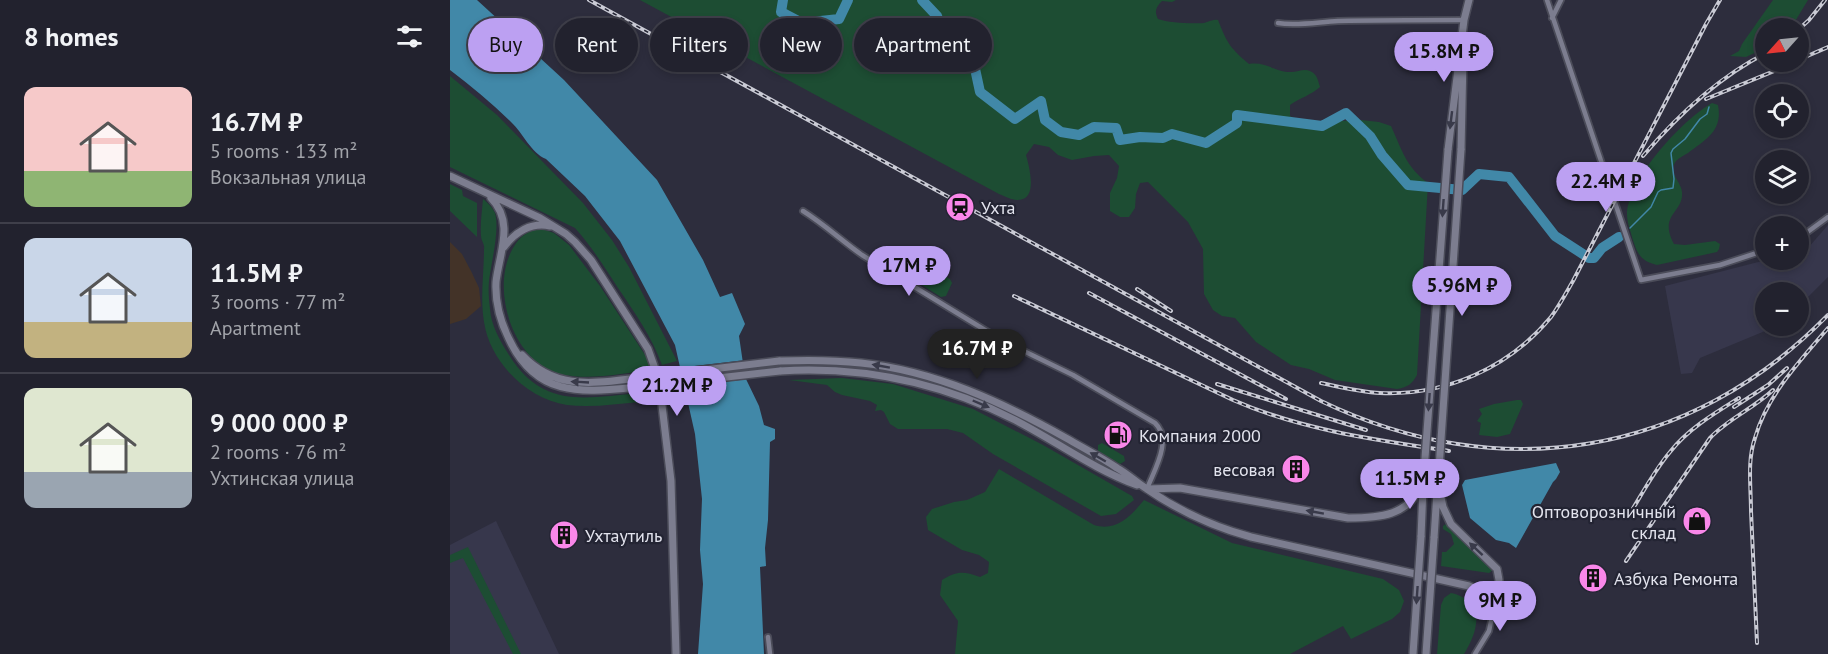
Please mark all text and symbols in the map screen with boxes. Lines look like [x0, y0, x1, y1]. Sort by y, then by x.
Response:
chip: Buy [468, 18, 543, 72]
chip: Rent [555, 18, 638, 72]
chip: Filters [650, 18, 748, 72]
chip: New [760, 18, 842, 72]
chip: Apartment [854, 18, 992, 72]
north arrow [1755, 18, 1809, 72]
map controls [1755, 18, 1809, 336]
text: 8 homes [24, 20, 119, 53]
icon: filters [393, 20, 426, 53]
pin: 15.8M ₽ [1389, 32, 1499, 83]
text: 15.8M ₽ [1408, 38, 1480, 64]
button: locate [1755, 84, 1809, 138]
text: 16.7M ₽ [210, 105, 303, 138]
icon: home [72, 111, 144, 183]
one-way arrow [1447, 111, 1456, 130]
text: 5 rooms · 133 m² [210, 138, 357, 164]
button: layers [1755, 150, 1809, 204]
pin: 22.4M ₽ [1551, 162, 1661, 213]
text: Вокзальная улица [210, 164, 367, 190]
text: 22.4M ₽ [1570, 168, 1642, 194]
station icon: Ухта [944, 191, 976, 223]
place label: Ухта [981, 196, 1016, 219]
one-way arrow [1439, 198, 1448, 217]
button: + [1755, 216, 1809, 270]
pin: 17M ₽ [867, 246, 951, 297]
text: 17M ₽ [881, 252, 937, 278]
text: 11.5M ₽ [210, 256, 303, 289]
icon: home [72, 262, 144, 334]
pin: 5.96M ₽ [1407, 266, 1517, 317]
text: 5.96M ₽ [1426, 272, 1498, 298]
button: − [1755, 282, 1809, 336]
text: 3 rooms · 77 m² [210, 289, 345, 315]
text: Apartment [210, 315, 301, 341]
pin: 16.7M ₽ [922, 329, 1032, 380]
text: 16.7M ₽ [941, 335, 1013, 361]
one-way arrow [871, 361, 890, 370]
pin: 21.2M ₽ [622, 366, 732, 417]
text: 21.2M ₽ [641, 372, 713, 398]
one-way arrow [571, 377, 590, 386]
one-way arrow [1425, 393, 1434, 412]
one-way arrow [972, 399, 990, 409]
text: 9 000 000 ₽ [210, 406, 348, 439]
icon: home [72, 412, 144, 484]
fuel station icon: Компания 2000 [1102, 419, 1134, 451]
place label: Компания 2000 [1139, 424, 1261, 447]
text: 2 rooms · 76 m² [210, 439, 346, 465]
one-way arrow [1090, 451, 1106, 462]
building icon: весовая [1280, 453, 1312, 485]
place label: весовая [1213, 458, 1275, 481]
pin: 11.5M ₽ [1355, 459, 1465, 510]
text: Ухтинская улица [210, 465, 354, 491]
text: 11.5M ₽ [1374, 465, 1446, 491]
place label: Оптоворозничный склад [1532, 500, 1676, 544]
shop icon: Оптоворозничный склад [1681, 505, 1713, 537]
one-way arrow [1305, 507, 1324, 516]
building icon: Ухтаутиль [548, 519, 580, 551]
place label: Ухтаутиль [585, 524, 662, 547]
one-way arrow [1469, 542, 1483, 556]
building icon: Азбука Ремонта [1577, 562, 1609, 594]
place label: Азбука Ремонта [1614, 567, 1738, 590]
pin: 9M ₽ [1464, 581, 1536, 632]
one-way arrow [1412, 586, 1422, 605]
text: 9M ₽ [1478, 587, 1522, 613]

